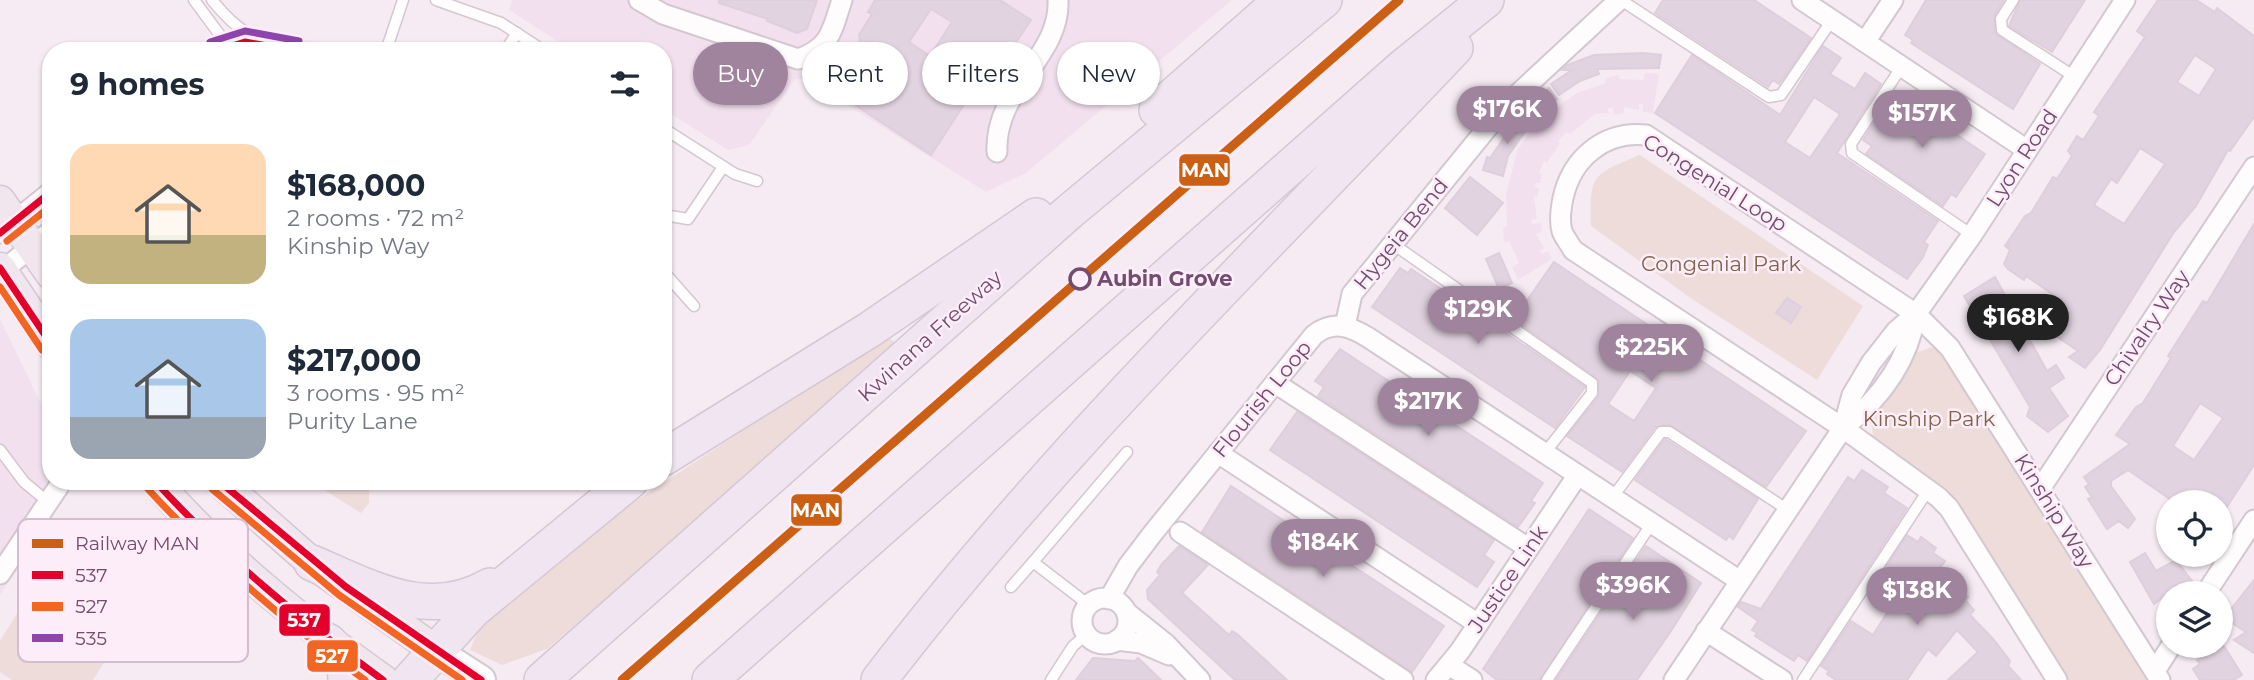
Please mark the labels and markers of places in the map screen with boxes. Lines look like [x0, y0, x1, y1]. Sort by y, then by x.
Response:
pin: $176K [1458, 86, 1556, 146]
pin: $157K [1873, 90, 1971, 150]
place label: Aubin Grove [1096, 266, 1233, 291]
marker: Aubin Grove [1069, 268, 1091, 290]
pin: $129K [1429, 286, 1527, 346]
pin: $168K [1969, 294, 2067, 354]
pin: $225K [1602, 324, 1700, 384]
pin: $217K [1379, 378, 1477, 438]
pin: $184K [1274, 520, 1372, 579]
pin: $396K [1584, 562, 1682, 622]
pin: $138K [1868, 568, 1966, 627]

